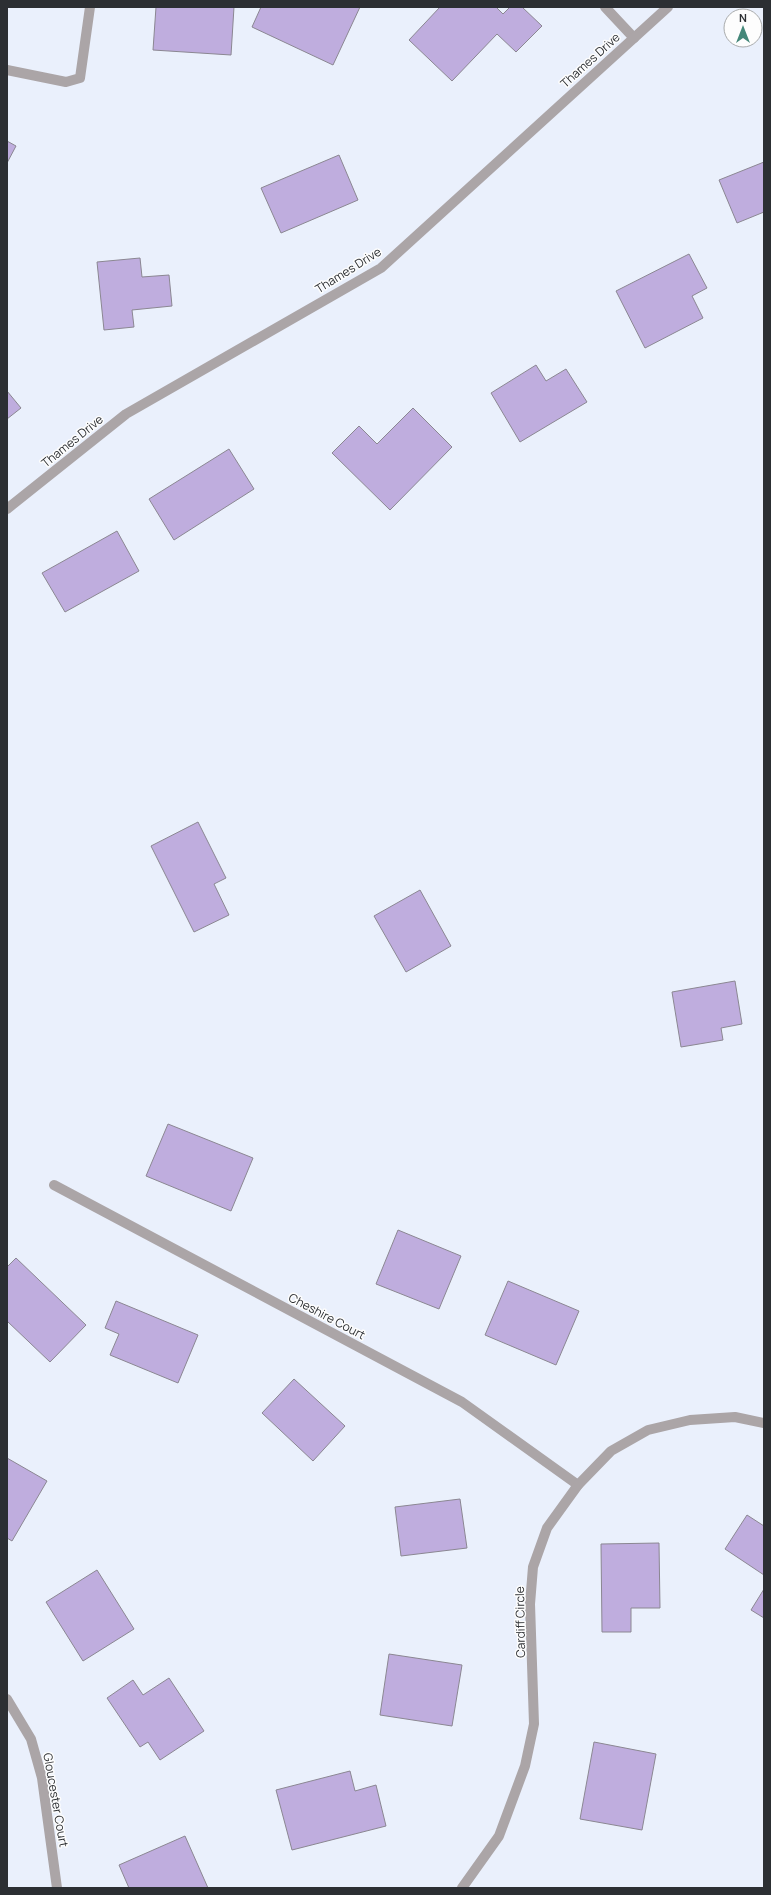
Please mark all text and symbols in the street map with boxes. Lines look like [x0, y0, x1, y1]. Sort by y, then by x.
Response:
north arrow [723, 8, 763, 48]
text: N [739, 10, 747, 25]
street label: Thames Drive [556, 29, 624, 91]
street label: Thames Drive [312, 243, 384, 297]
street label: Thames Drive [38, 411, 106, 471]
street label: Cheshire Court [286, 1289, 368, 1343]
street label: Cardiff Circle [511, 1586, 529, 1658]
street label: Gloucester Court [39, 1751, 73, 1849]

